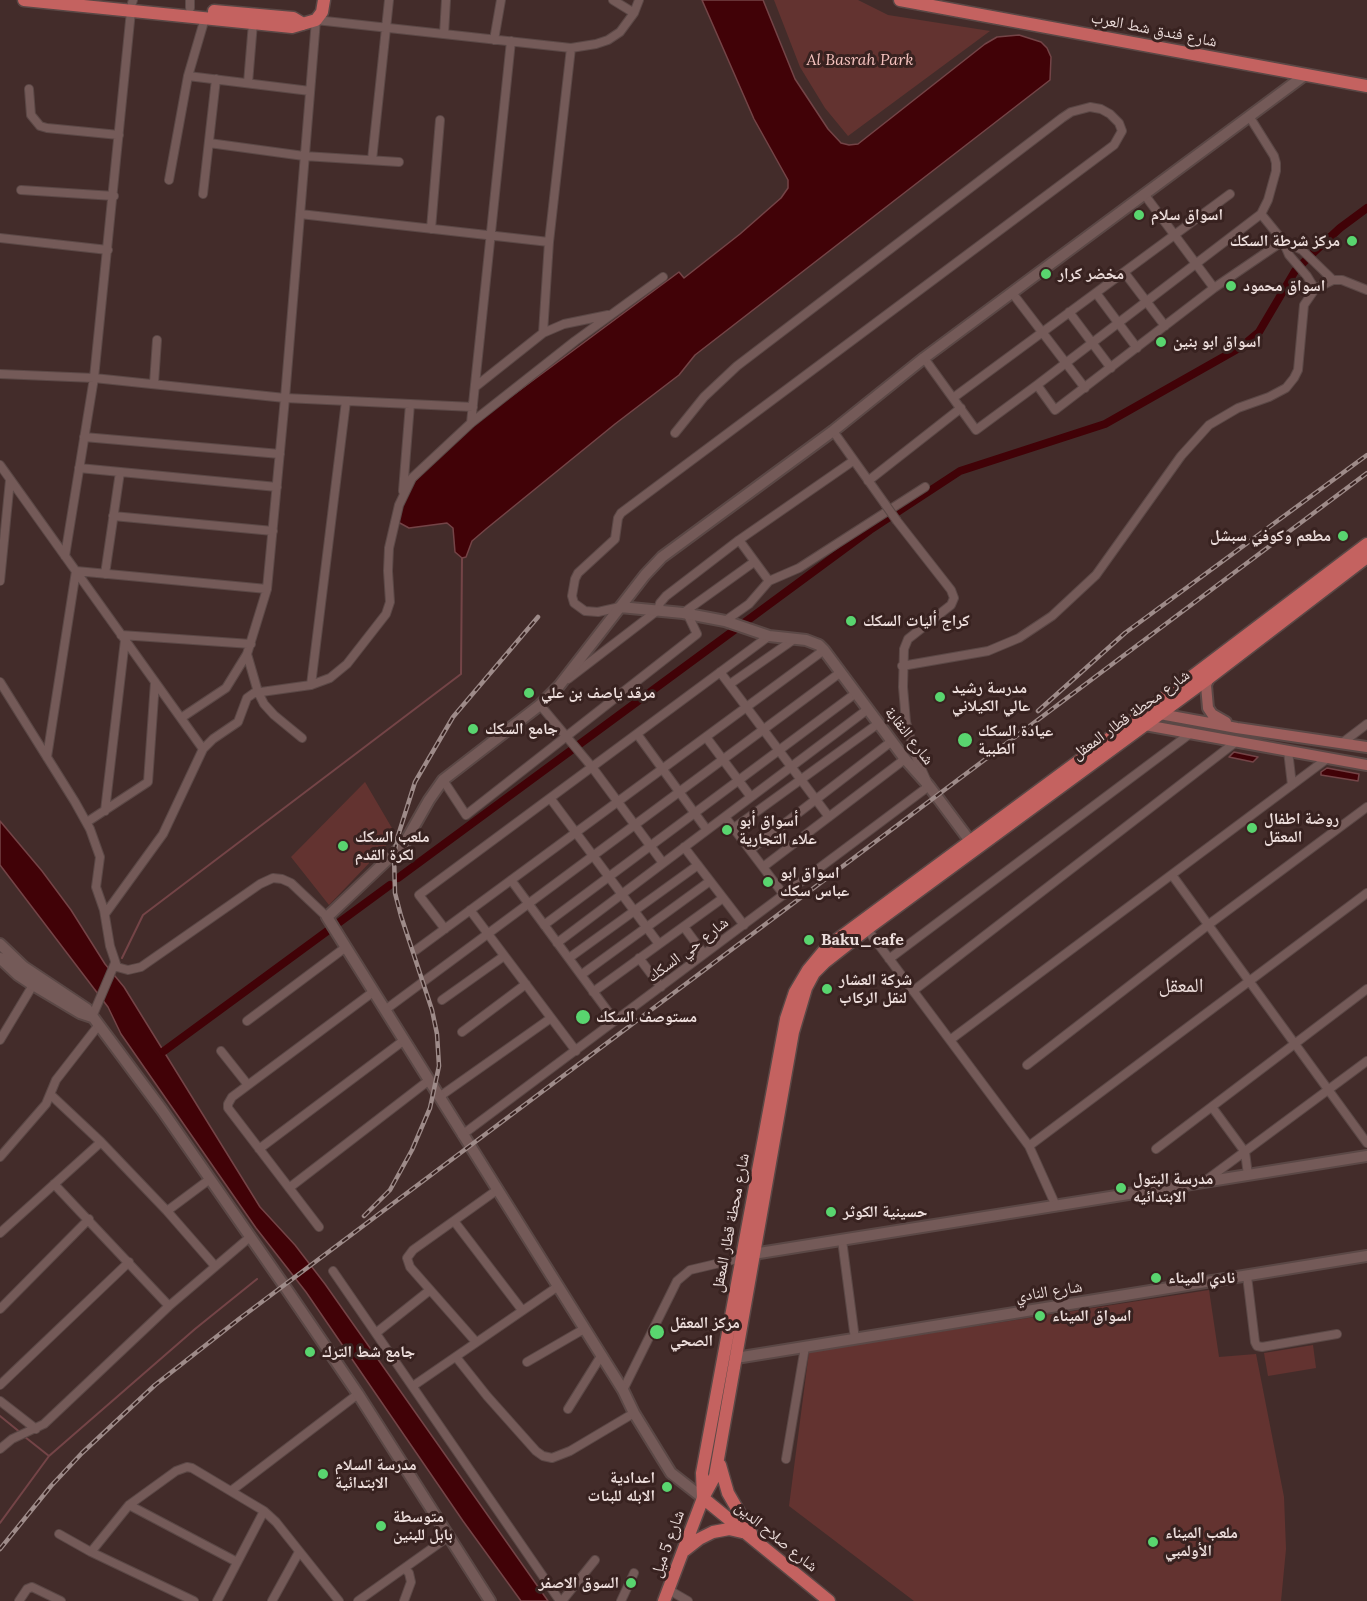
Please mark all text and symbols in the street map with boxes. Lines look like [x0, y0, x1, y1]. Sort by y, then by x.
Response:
street label: شارع فندق شط العرب [1089, 8, 1219, 52]
park label: Al Basrah Park [807, 50, 913, 70]
place label: اسواق سلام [1151, 205, 1223, 225]
marker: اسواق سلام [1132, 208, 1146, 222]
place label: مركز شرطة السكك [1230, 231, 1340, 251]
marker: مركز شرطة السكك [1345, 234, 1359, 248]
place label: مخضر كرار [1058, 264, 1124, 284]
marker: مخضر كرار [1039, 267, 1053, 281]
place label: اسواق محمود [1243, 276, 1325, 296]
marker: اسواق محمود [1224, 279, 1238, 293]
place label: اسواق ابو بنين [1173, 332, 1261, 352]
marker: اسواق ابو بنين [1154, 335, 1168, 349]
place label: مطعم وكوفي سبشل [1210, 526, 1331, 546]
marker: مطعم وكوفي سبشل [1336, 529, 1350, 543]
place label: كراج أليات السكك [863, 611, 970, 631]
marker: كراج أليات السكك [844, 614, 858, 628]
street label: شارع محطة قطار المعقل [1068, 666, 1194, 764]
place label: مدرسة رشيد عالي الكيلاني [952, 678, 1030, 716]
place label: مرقد ياصف بن علي [541, 683, 655, 703]
marker: مرقد ياصف بن علي [522, 686, 536, 700]
marker: مدرسة رشيد عالي الكيلاني [933, 690, 947, 704]
street label: شارع النقابة [880, 703, 938, 769]
place label: جامع السكك [485, 719, 558, 739]
place label: عيادة السكك الطبية [978, 721, 1053, 759]
marker: جامع السكك [466, 722, 480, 736]
marker: عيادة السكك الطبية [956, 731, 974, 749]
place label: روضة اطفال المعقل [1264, 809, 1339, 847]
place label: أسواق أبو علاء التجارية [739, 811, 817, 849]
marker: روضة اطفال المعقل [1245, 821, 1259, 835]
marker: أسواق أبو علاء التجارية [720, 823, 734, 837]
place label: ملعب السكك لكرة القدم [355, 827, 429, 865]
marker: ملعب السكك لكرة القدم [336, 839, 350, 853]
place label: اسواق ابو عباس سكك [780, 863, 849, 901]
marker: اسواق ابو عباس سكك [761, 875, 775, 889]
street label: شارع حي السكك [644, 913, 732, 987]
place label: Baku_cafe [821, 930, 904, 950]
marker: Baku_cafe [802, 933, 816, 947]
place label: شركة العشار لنقل الركاب [839, 970, 912, 1008]
district label: المعقل [1158, 974, 1204, 998]
marker: شركة العشار لنقل الركاب [820, 982, 834, 996]
place label: مستوصف السكك [596, 1007, 697, 1027]
marker: مستوصف السكك [574, 1008, 592, 1026]
street label: شارع محطة قطار المعقل [708, 1152, 754, 1294]
place label: مدرسة البتول الابتدائيه [1133, 1169, 1213, 1207]
marker: مدرسة البتول الابتدائيه [1114, 1181, 1128, 1195]
place label: حسينية الكوثر [843, 1202, 927, 1222]
marker: حسينية الكوثر [824, 1205, 838, 1219]
place label: نادي الميناء [1168, 1268, 1235, 1288]
marker: نادي الميناء [1149, 1271, 1163, 1285]
street label: شارع النادي [1014, 1277, 1084, 1307]
place label: اسواق الميناء [1052, 1306, 1132, 1326]
marker: اسواق الميناء [1033, 1309, 1047, 1323]
place label: مركز المعقل الصحي [670, 1313, 740, 1351]
marker: مركز المعقل الصحي [648, 1323, 666, 1341]
place label: جامع شط الترك [322, 1342, 415, 1362]
marker: جامع شط الترك [303, 1345, 317, 1359]
place label: مدرسة السلام الابتدائية [335, 1455, 417, 1493]
marker: مدرسة السلام الابتدائية [316, 1467, 330, 1481]
place label: اعدادية الابله للبنات [587, 1468, 655, 1506]
marker: اعدادية الابله للبنات [660, 1480, 674, 1494]
street label: شارع صلاح الدين [731, 1498, 821, 1576]
place label: متوسطة بابل للبنين [393, 1507, 453, 1545]
street label: شارع 5 ميل [647, 1508, 689, 1580]
marker: متوسطة بابل للبنين [374, 1519, 388, 1533]
place label: ملعب الميناء الأولمبي [1165, 1523, 1238, 1561]
marker: ملعب الميناء الأولمبي [1146, 1535, 1160, 1549]
place label: السوق الاصفر [538, 1573, 619, 1593]
marker: السوق الاصفر [624, 1576, 638, 1590]

